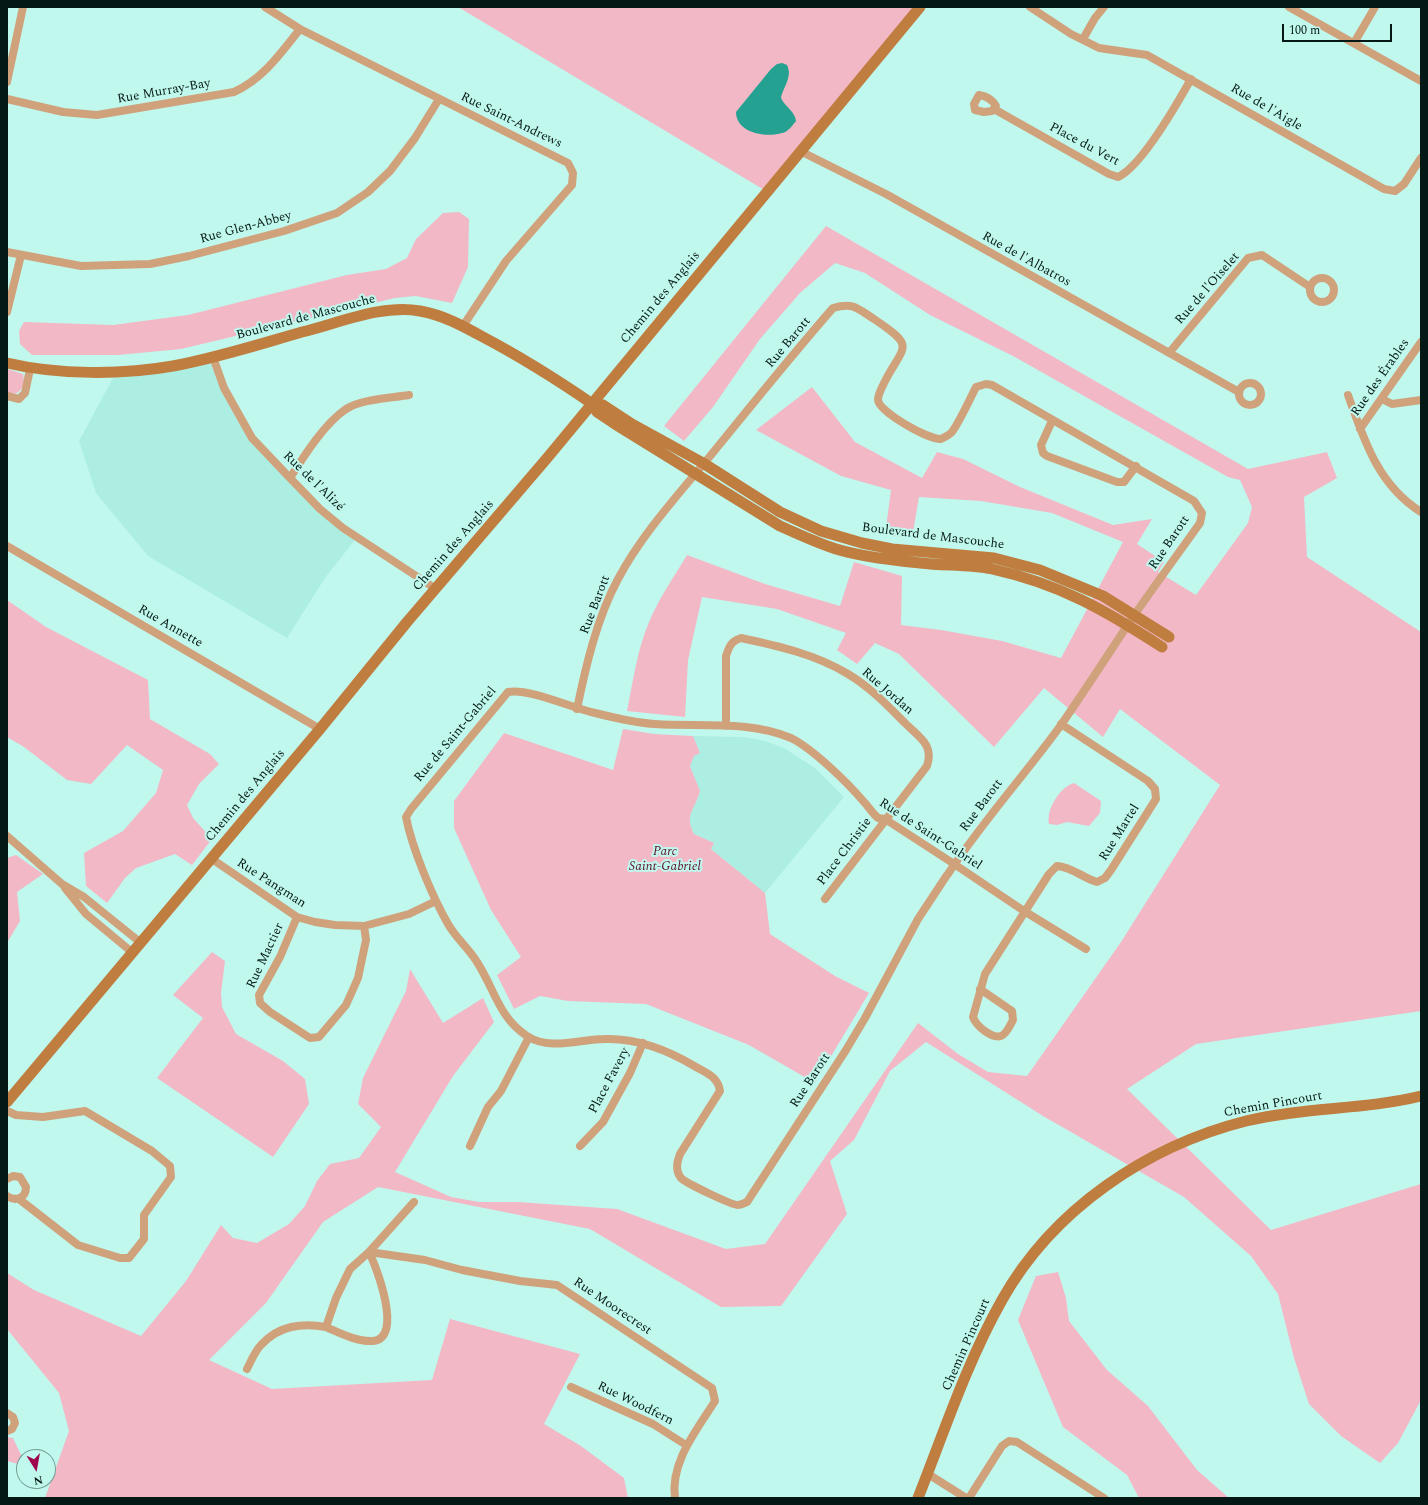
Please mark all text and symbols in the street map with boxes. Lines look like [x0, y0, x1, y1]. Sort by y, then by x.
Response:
scale bar [1284, 16, 1394, 42]
text: 100 m [1289, 21, 1320, 40]
street label: Rue Murray-Bay [116, 76, 212, 108]
street label: Rue de l'Aigle [1227, 81, 1305, 135]
street label: Rue Saint-Andrews [458, 90, 564, 152]
street label: Place du Vert [1046, 120, 1122, 170]
street label: Rue Glen-Abbey [199, 208, 293, 248]
street label: Rue de l'Albatros [979, 229, 1073, 291]
street label: Chemin des Anglais [618, 249, 704, 347]
street label: Rue de l'Oiselet [1172, 250, 1244, 328]
street label: Boulevard de Mascouche [235, 292, 377, 344]
street label: Rue Barott [763, 314, 815, 372]
street label: Rue des Érables [1349, 336, 1413, 420]
street label: Rue de l'Alizé [279, 449, 347, 515]
street label: Chemin des Anglais [410, 497, 498, 595]
street label: Rue Barott [1146, 513, 1194, 573]
street label: Boulevard de Mascouche [861, 521, 1005, 553]
street label: Rue Barott [578, 573, 614, 637]
street label: Rue Annette [135, 602, 205, 652]
street label: Rue Jordan [858, 665, 916, 719]
street label: Rue de Saint-Gabriel [412, 684, 500, 786]
street label: Chemin des Anglais [203, 747, 289, 845]
street label: Rue Barott [957, 777, 1007, 835]
street label: Rue de Saint-Gabriel [876, 796, 984, 874]
street label: Rue Martel [1096, 802, 1144, 864]
street label: Place Christie [814, 815, 876, 889]
park label: Parc Saint-Gabriel [629, 844, 701, 875]
street label: Rue Pangman [233, 856, 309, 912]
street label: Rue Mactier [244, 921, 288, 991]
street label: Place Favery [586, 1045, 634, 1117]
street label: Rue Barott [788, 1051, 834, 1111]
street label: Chemin Pincourt [1223, 1089, 1323, 1121]
street label: Rue Moorecrest [570, 1275, 654, 1339]
street label: Chemin Pincourt [940, 1296, 994, 1394]
street label: Rue Woodfern [594, 1379, 676, 1429]
north arrow [16, 1449, 56, 1489]
text: N [32, 1471, 44, 1489]

